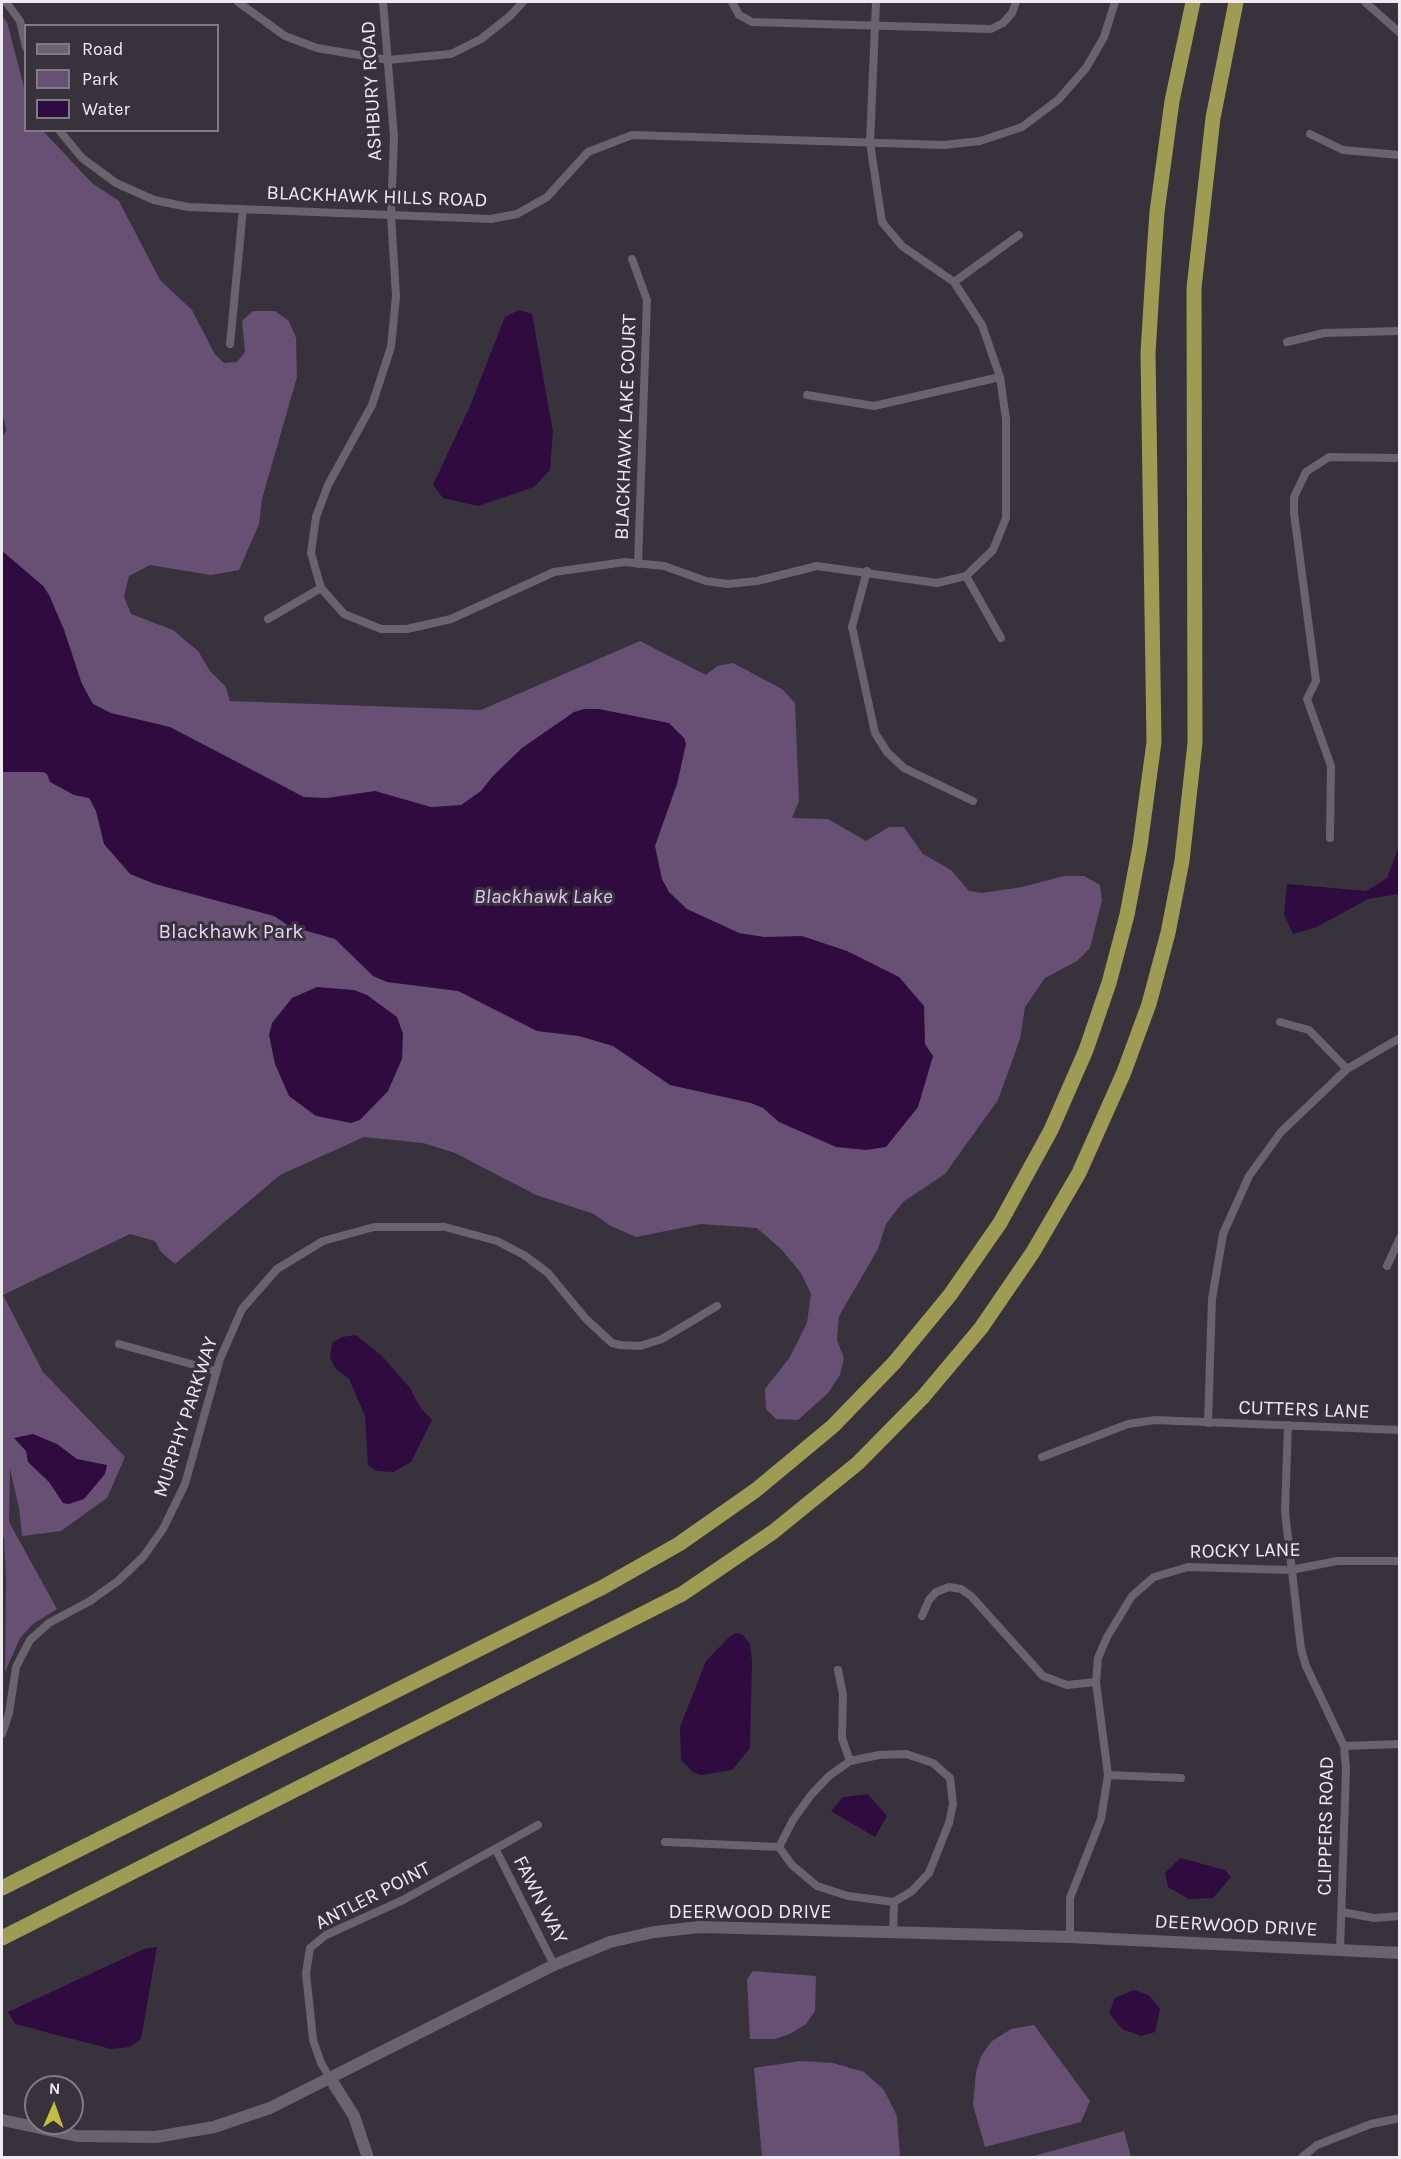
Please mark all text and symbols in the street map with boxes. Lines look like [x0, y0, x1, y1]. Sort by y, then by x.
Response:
street label: ASHBURY ROAD [356, 20, 388, 162]
legend [24, 24, 219, 132]
text: Road [82, 38, 123, 60]
text: Park [82, 68, 119, 90]
text: Water [82, 98, 130, 120]
street label: BLACKHAWK HILLS ROAD [266, 181, 488, 213]
street label: BLACKHAWK LAKE COURT [610, 314, 642, 540]
water label: Blackhawk Lake [474, 884, 612, 910]
park label: Blackhawk Park [159, 920, 303, 944]
street label: MURPHY PARKWAY [149, 1334, 223, 1500]
street label: CUTTERS LANE [1238, 1396, 1370, 1424]
street label: ROCKY LANE [1189, 1538, 1301, 1564]
street label: CLIPPERS ROAD [1313, 1756, 1339, 1896]
street label: FAWN WAY [508, 1852, 572, 1948]
street label: ANTLER POINT [311, 1857, 435, 1935]
street label: DEERWOOD DRIVE [668, 1900, 832, 1924]
street label: DEERWOOD DRIVE [1154, 1910, 1318, 1942]
north arrow [24, 2075, 84, 2135]
text: N [48, 2079, 61, 2098]

